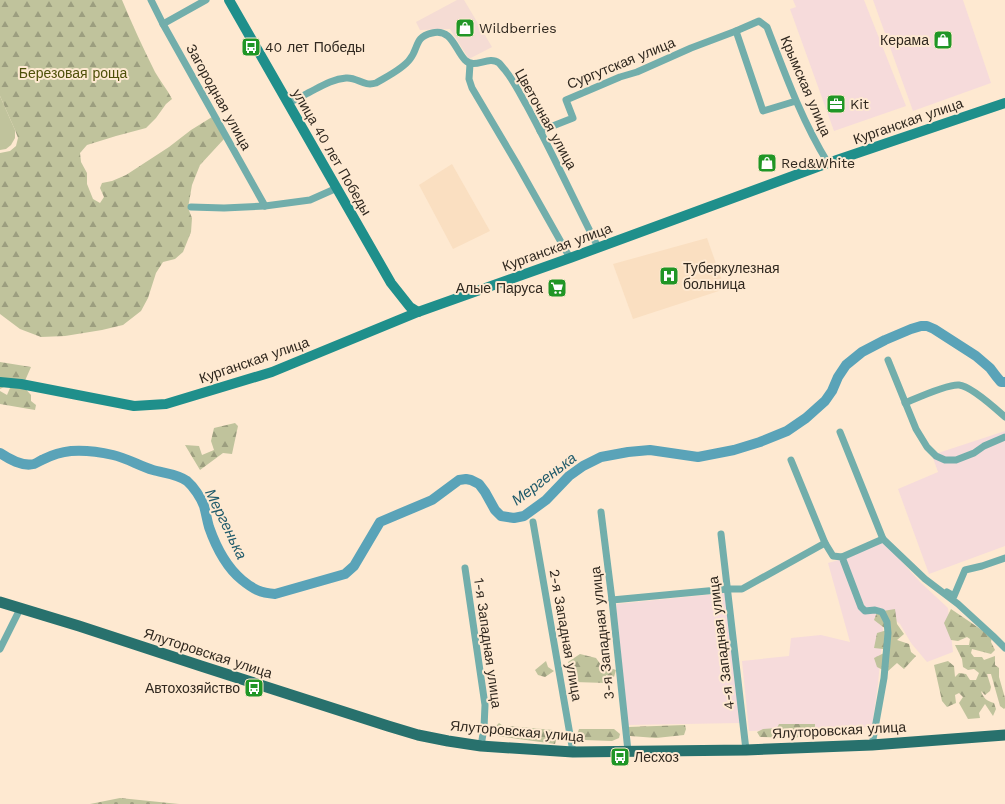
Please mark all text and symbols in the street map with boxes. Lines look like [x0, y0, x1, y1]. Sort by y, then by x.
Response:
shop icon: Wildberries [454, 17, 476, 39]
place label: Wildberries [479, 20, 557, 36]
shop icon: Керама [932, 29, 954, 51]
place label: Керама [880, 32, 929, 48]
street label: Крымская улица [778, 33, 834, 139]
street label: Сургутская улица [565, 34, 678, 92]
bus stop icon: 40 лет Победы [240, 36, 262, 58]
place label: 40 лет Победы [265, 39, 365, 55]
street label: Загородная улица [183, 41, 255, 153]
park label: Березовая роща [19, 65, 128, 81]
street label: Цветочная улица [512, 66, 580, 172]
street label: улица 40 лет Победы [289, 86, 375, 218]
office icon: Kit [825, 93, 847, 115]
street label: Курганская улица [851, 95, 965, 147]
place label: Kit [850, 96, 869, 112]
shop icon: Red&White [756, 152, 778, 174]
place label: Red&White [781, 155, 855, 171]
street label: Курганская улица [500, 220, 614, 274]
place label: Туберкулезная больница [683, 260, 780, 292]
hospital icon: Туберкулезная больница [658, 265, 680, 287]
supermarket icon: Алые Паруса [546, 277, 568, 299]
place label: Алые Паруса [456, 280, 543, 296]
street label: Курганская улица [197, 334, 311, 386]
water label: Мергенька [508, 449, 580, 509]
water label: Мергенька [201, 486, 251, 562]
street label: 3-я Западная улица [587, 565, 617, 700]
street label: 2-я Западная улица [547, 568, 586, 702]
street label: 4-я Западная улица [705, 575, 737, 711]
street label: 1-я Западная улица [471, 577, 505, 709]
street label: Ялуторовская улица [142, 625, 275, 681]
bus stop icon: Автохозяйство [243, 677, 265, 699]
place label: Автохозяйство [145, 680, 240, 696]
street label: Ялуторовская улица [449, 717, 585, 745]
street label: Ялуторовская улица [772, 718, 907, 742]
bus stop icon: Лесхоз [609, 746, 631, 768]
place label: Лесхоз [634, 749, 679, 765]

